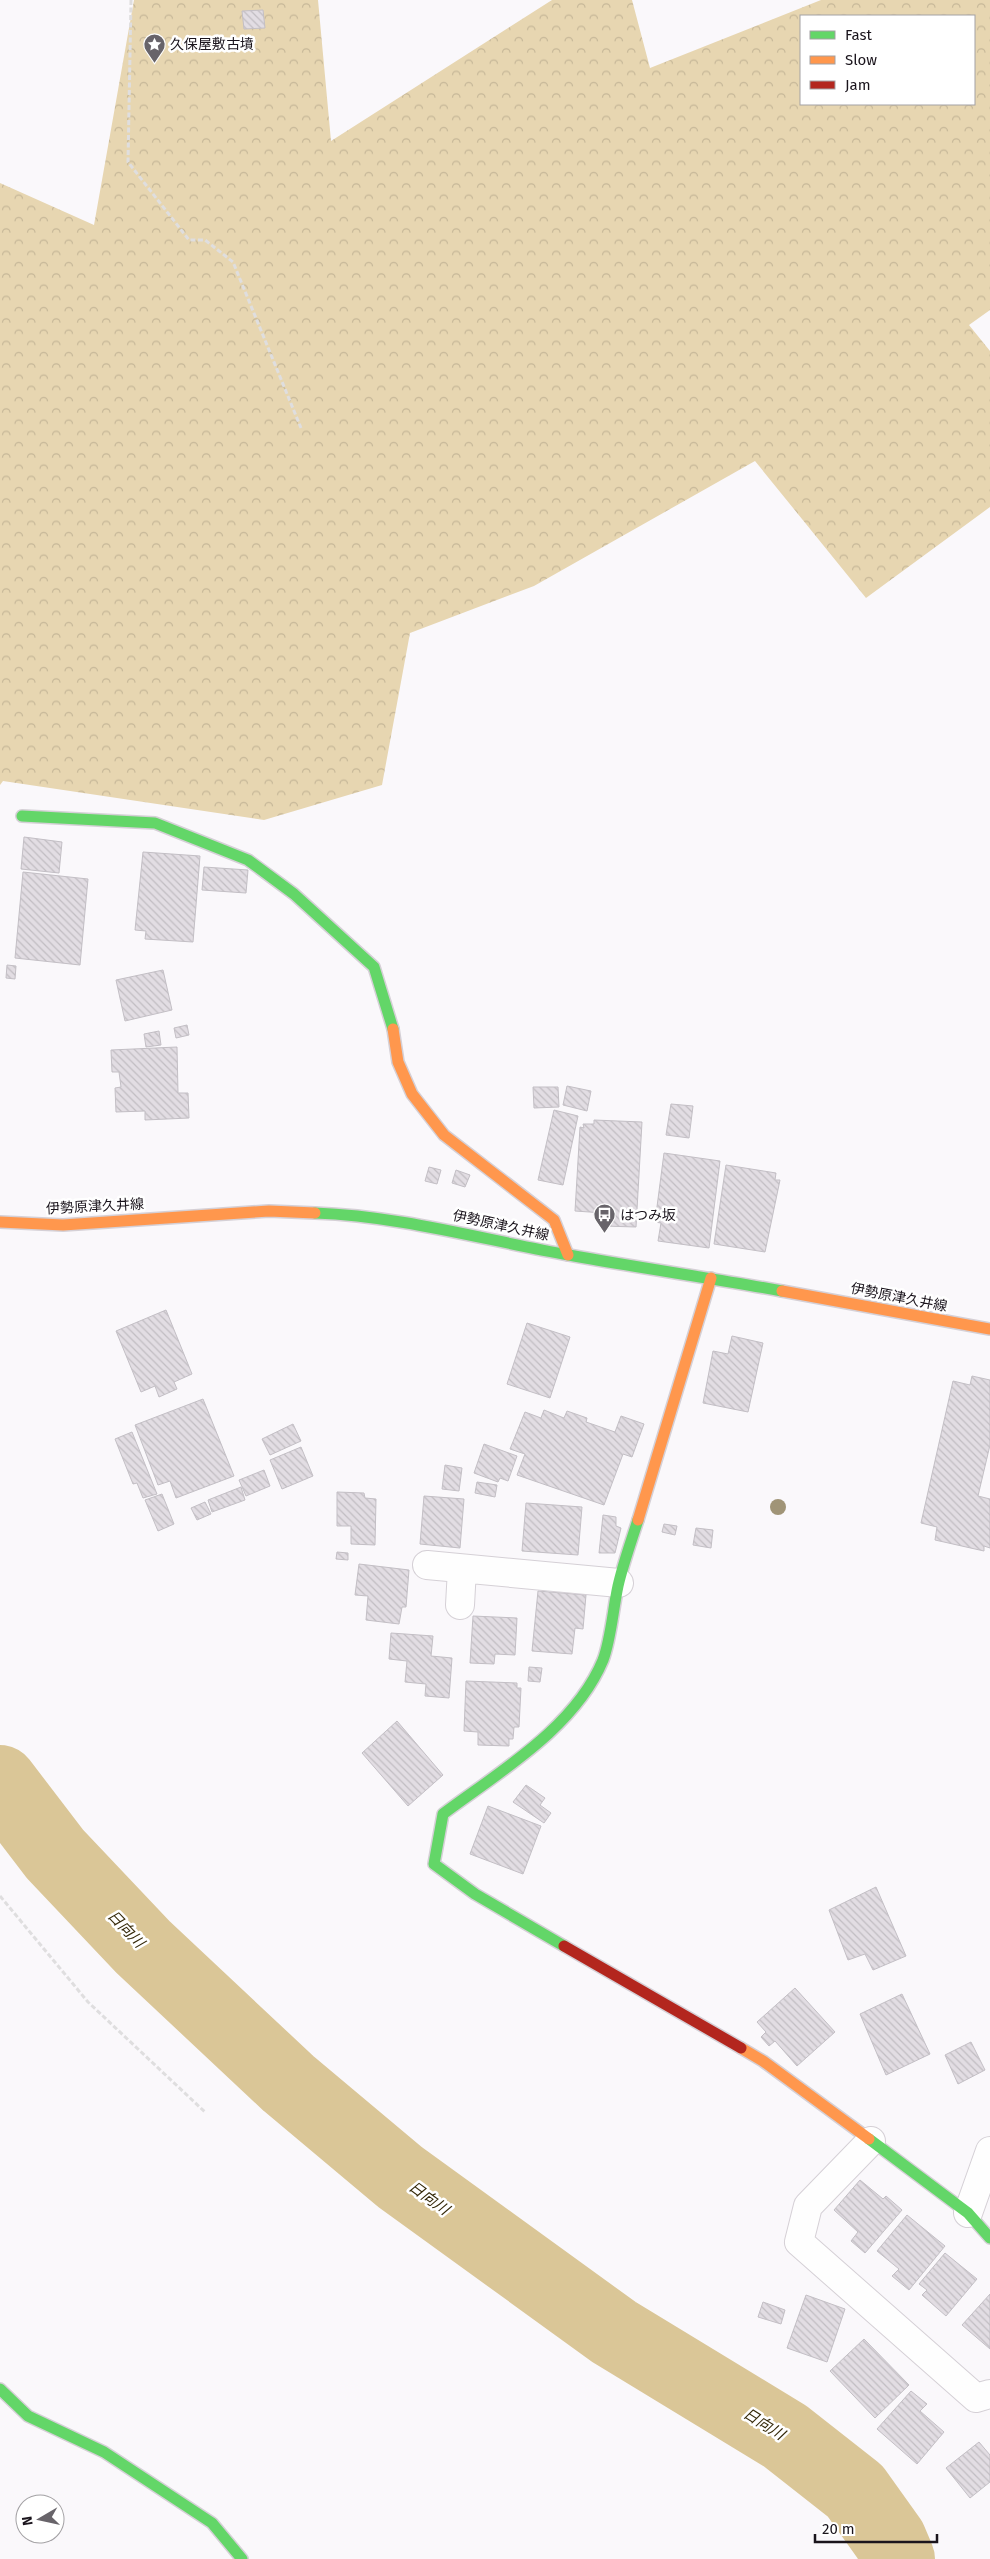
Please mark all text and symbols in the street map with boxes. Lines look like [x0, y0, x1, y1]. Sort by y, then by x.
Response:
legend [800, 15, 975, 105]
text: Fast [845, 26, 872, 44]
place icon: 久保屋敷古墳 [142, 32, 166, 63]
place label: 久保屋敷古墳 [170, 36, 254, 53]
text: Slow [845, 51, 877, 69]
text: Jam [845, 76, 871, 94]
street label: 伊勢原津久井線 [46, 1195, 144, 1218]
bus stop icon: はつみ坂 [592, 1203, 616, 1234]
street label: 伊勢原津久井線 [451, 1207, 551, 1244]
place label: はつみ坂 [620, 1207, 676, 1224]
street label: 伊勢原津久井線 [849, 1280, 949, 1315]
water label: 日向川 [104, 1907, 149, 1953]
water label: 日向川 [406, 2177, 454, 2220]
water label: 日向川 [740, 2404, 790, 2445]
north arrow [15, 2494, 65, 2544]
scale bar [815, 2512, 938, 2544]
text: N [19, 2515, 37, 2527]
text: 20 m [822, 2520, 855, 2538]

